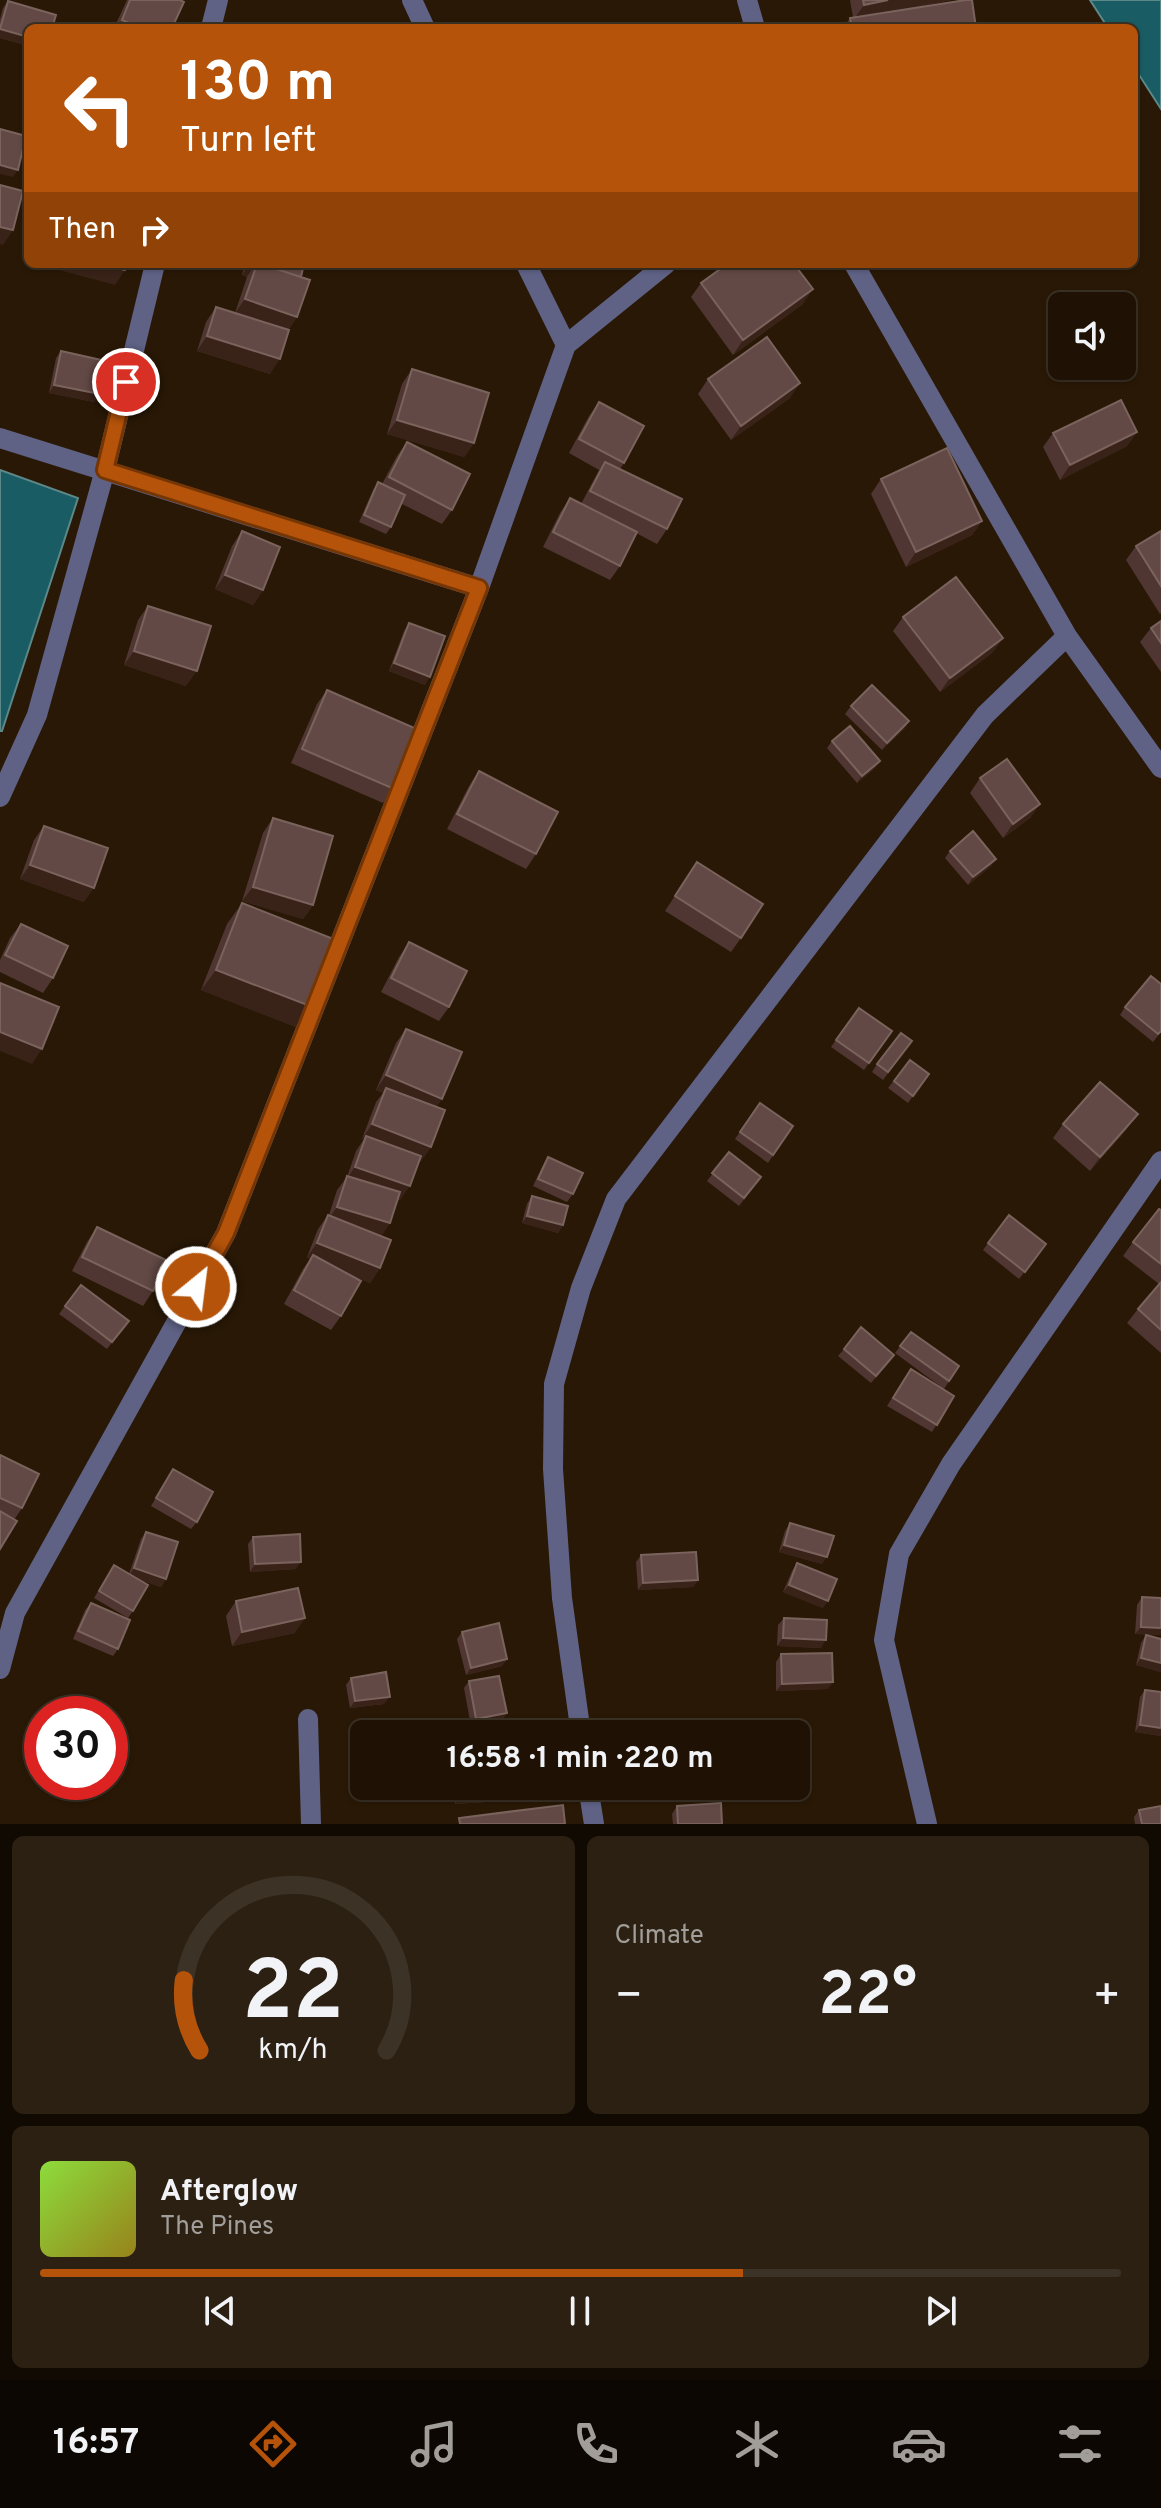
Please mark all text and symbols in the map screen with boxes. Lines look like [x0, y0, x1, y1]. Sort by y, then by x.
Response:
text: 130 m [180, 50, 335, 120]
icon: left [48, 56, 152, 160]
text: Turn left [180, 119, 317, 165]
icon: right [132, 208, 176, 252]
text: Then [48, 212, 116, 249]
map controls [1048, 292, 1136, 380]
button: sound [1048, 292, 1136, 380]
pin [92, 348, 160, 416]
icon: arrive [104, 360, 148, 404]
position arrow [154, 1245, 238, 1329]
speed limit sign: 30 [24, 1696, 128, 1800]
text: 16:58 · 1 min · 220 m [446, 1741, 714, 1778]
text: Climate [615, 1920, 704, 1953]
text: 22 [242, 1944, 344, 2049]
text: 22° [819, 1960, 917, 2036]
text: − [615, 1970, 643, 2026]
text: + [1093, 1970, 1121, 2026]
text: km/h [259, 2033, 328, 2069]
text: Afterglow [160, 2174, 298, 2211]
text: The Pines [160, 2211, 274, 2244]
icon: previous [198, 2289, 242, 2333]
icon: pause [558, 2289, 602, 2333]
icon: next [919, 2289, 963, 2333]
icon: directions [245, 2416, 301, 2472]
icon: music [406, 2416, 462, 2472]
icon: phone [568, 2416, 624, 2472]
icon: climate [729, 2416, 785, 2472]
icon: car [891, 2416, 947, 2472]
icon: filters [1052, 2416, 1108, 2472]
text: 16:57 [53, 2421, 139, 2467]

